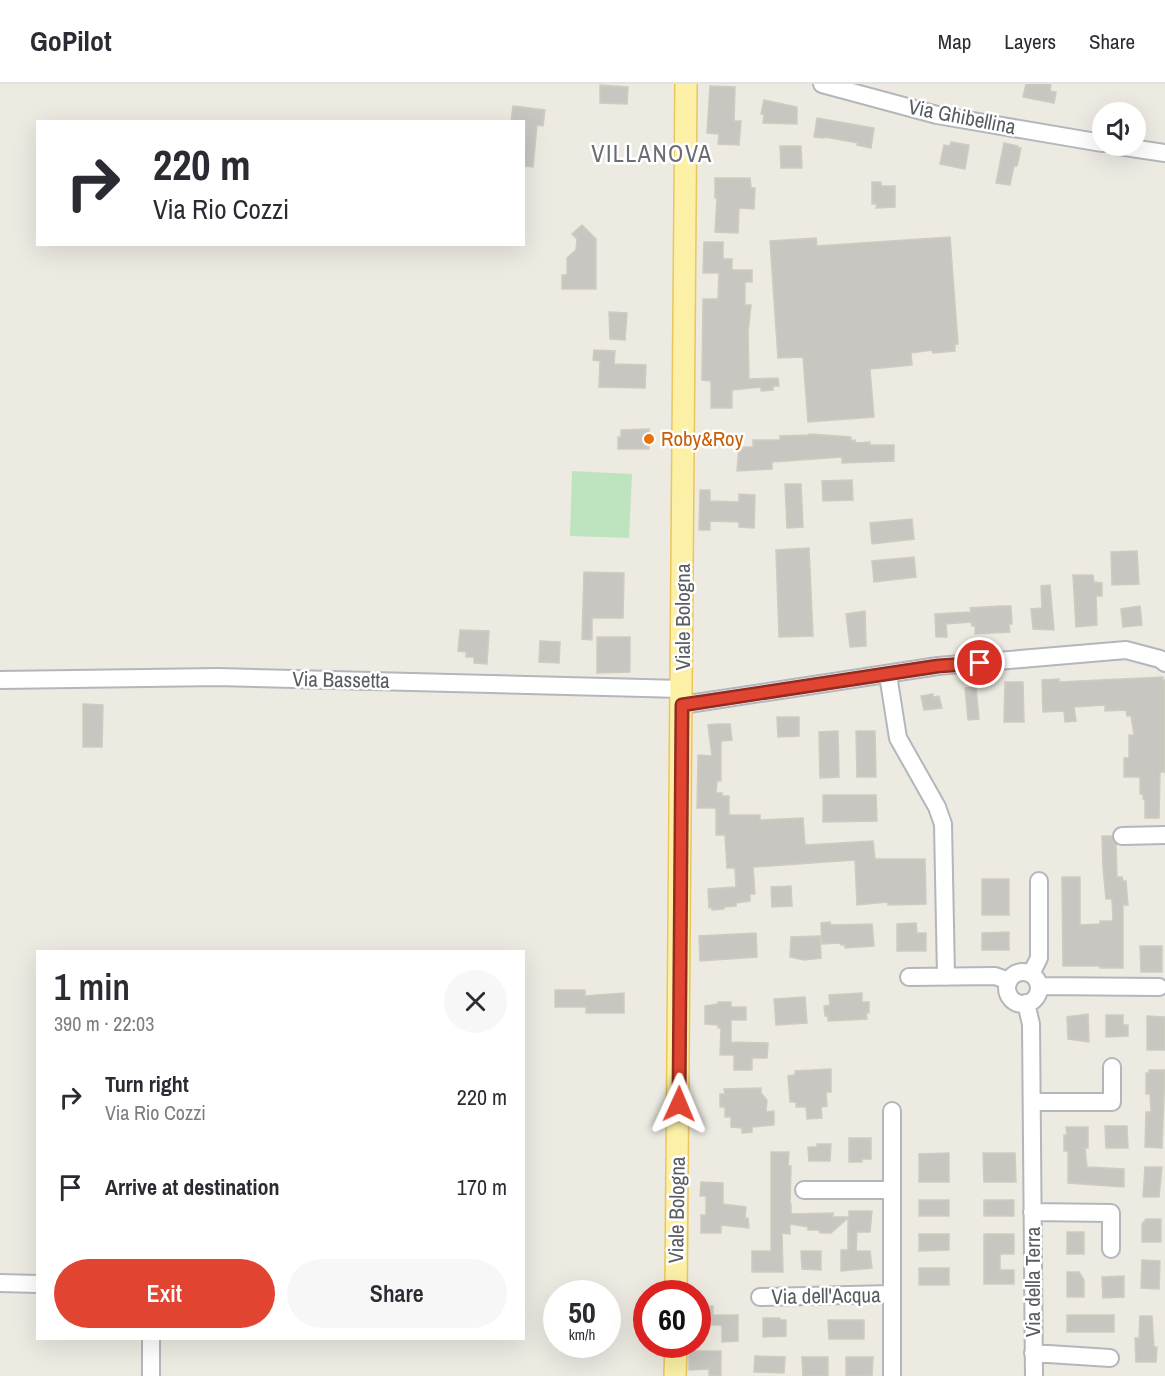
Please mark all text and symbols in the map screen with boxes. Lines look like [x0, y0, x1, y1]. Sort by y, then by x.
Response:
text: GoPilot [30, 22, 112, 60]
text: Map [938, 27, 971, 56]
text: Layers [1004, 27, 1056, 56]
text: Share [1089, 27, 1135, 56]
street label: Via Ghibellina [906, 92, 1019, 141]
map controls [1092, 102, 1146, 156]
button: sound [1092, 102, 1146, 156]
text: 220 m [153, 137, 251, 193]
district label: VILLANOVA [591, 137, 713, 169]
icon: right [54, 144, 132, 222]
text: Via Rio Cozzi [153, 191, 289, 227]
place label: Roby&Roy [661, 424, 744, 453]
marker: Roby&Roy [642, 432, 656, 446]
street label: Viale Bologna [668, 563, 697, 670]
pin [954, 637, 1005, 688]
icon: arrive [963, 646, 996, 679]
street label: Via Bassetta [292, 664, 390, 695]
text: 1 min [54, 963, 130, 1011]
button: close [444, 970, 507, 1033]
text: 390 m · 22:03 [54, 1010, 154, 1037]
text: Turn right [105, 1069, 189, 1099]
position arrow [647, 1072, 711, 1136]
icon: right [54, 1081, 87, 1114]
text: 220 m [457, 1082, 507, 1112]
text: Via Rio Cozzi [105, 1099, 206, 1126]
street label: Viale Bologna [661, 1156, 692, 1264]
icon: arrive [54, 1171, 87, 1204]
text: Arrive at destination [105, 1172, 279, 1202]
text: 170 m [457, 1172, 507, 1202]
street label: Via della Terra [1018, 1226, 1047, 1337]
button: Exit [54, 1259, 275, 1328]
button: Share [287, 1259, 507, 1328]
speed limit sign: 60 [633, 1280, 711, 1358]
street label: Via dell'Acqua [771, 1280, 881, 1311]
text: 50 [568, 1292, 596, 1332]
text: km/h [569, 1324, 595, 1345]

